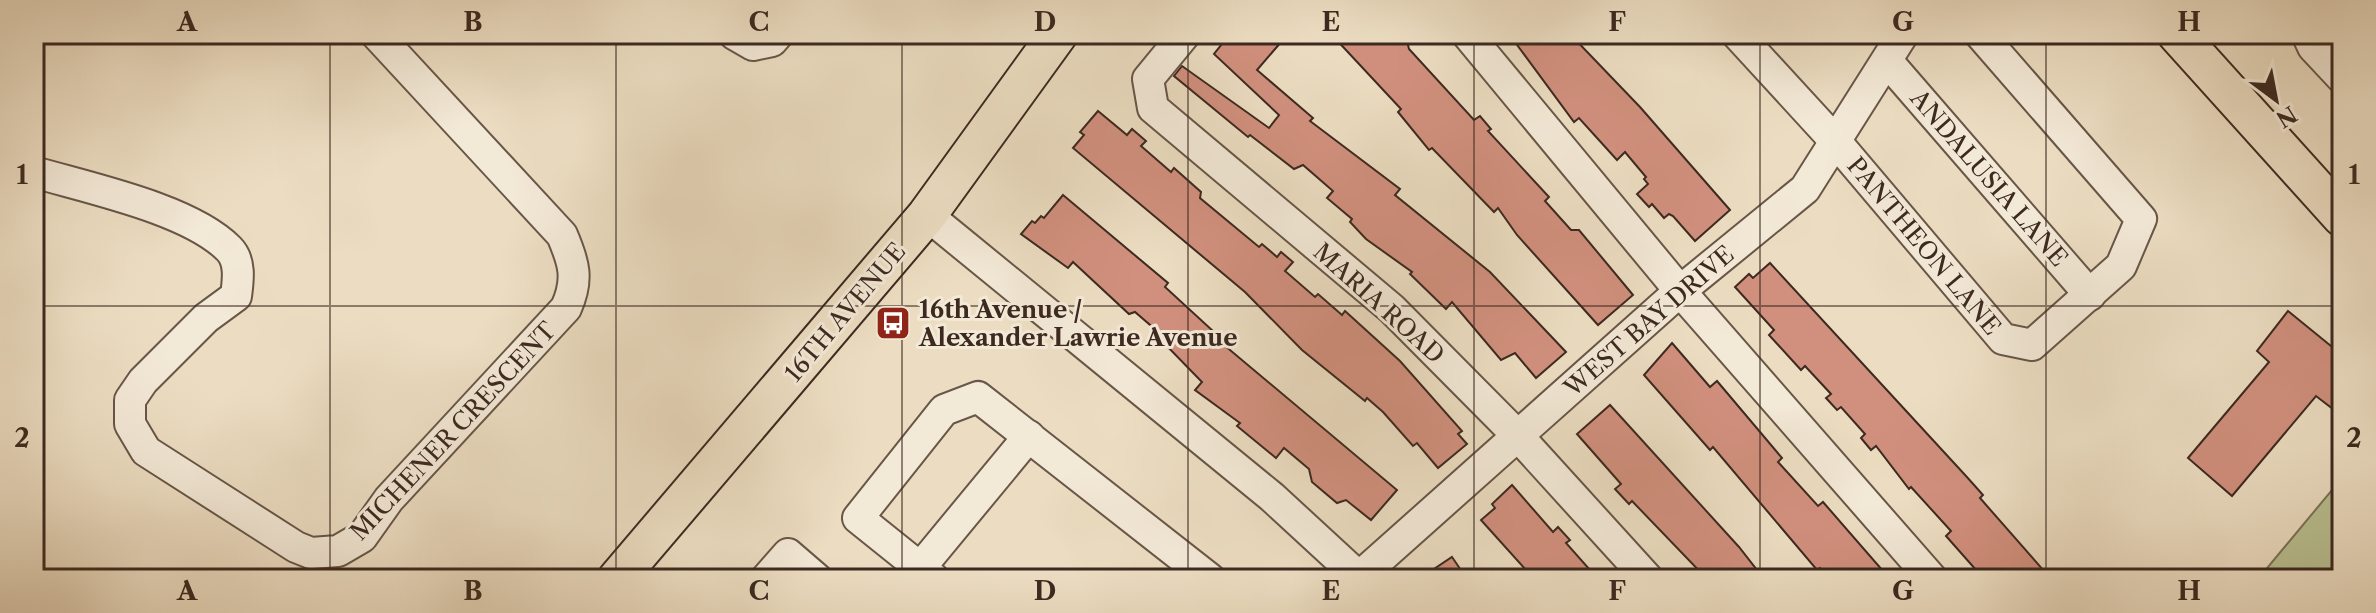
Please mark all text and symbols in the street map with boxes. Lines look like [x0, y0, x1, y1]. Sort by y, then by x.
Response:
text: A [176, 6, 198, 38]
text: B [463, 6, 483, 38]
text: C [749, 6, 769, 38]
text: D [1034, 6, 1056, 38]
text: E [1322, 6, 1340, 38]
text: F [1608, 6, 1626, 38]
text: G [1892, 6, 1914, 38]
text: H [2177, 6, 2201, 38]
north arrow [2236, 60, 2316, 140]
street label: ANDALUSIA LANE [1904, 83, 2074, 272]
text: N [2271, 100, 2302, 133]
street label: PANTHEON LANE [1841, 151, 2007, 341]
text: 1 [16, 159, 28, 191]
text: 1 [2348, 159, 2360, 191]
street label: 16TH AVENUE [779, 237, 911, 387]
street label: MARIA ROAD [1308, 237, 1450, 369]
street label: WEST BAY DRIVE [1558, 239, 1740, 403]
place label: 16th Avenue / Alexander Lawrie Avenue [918, 295, 1238, 352]
bus stop icon: 16th Avenue / Alexander Lawrie Avenue [874, 304, 912, 342]
street label: MICHENER CRESCENT [344, 316, 562, 546]
text: 2 [14, 422, 30, 454]
text: 2 [2346, 422, 2362, 454]
text: A [176, 575, 198, 607]
text: B [463, 575, 483, 607]
text: C [749, 575, 769, 607]
text: D [1034, 575, 1056, 607]
text: E [1322, 575, 1340, 607]
text: F [1608, 575, 1626, 607]
text: G [1892, 575, 1914, 607]
text: H [2177, 575, 2201, 607]

